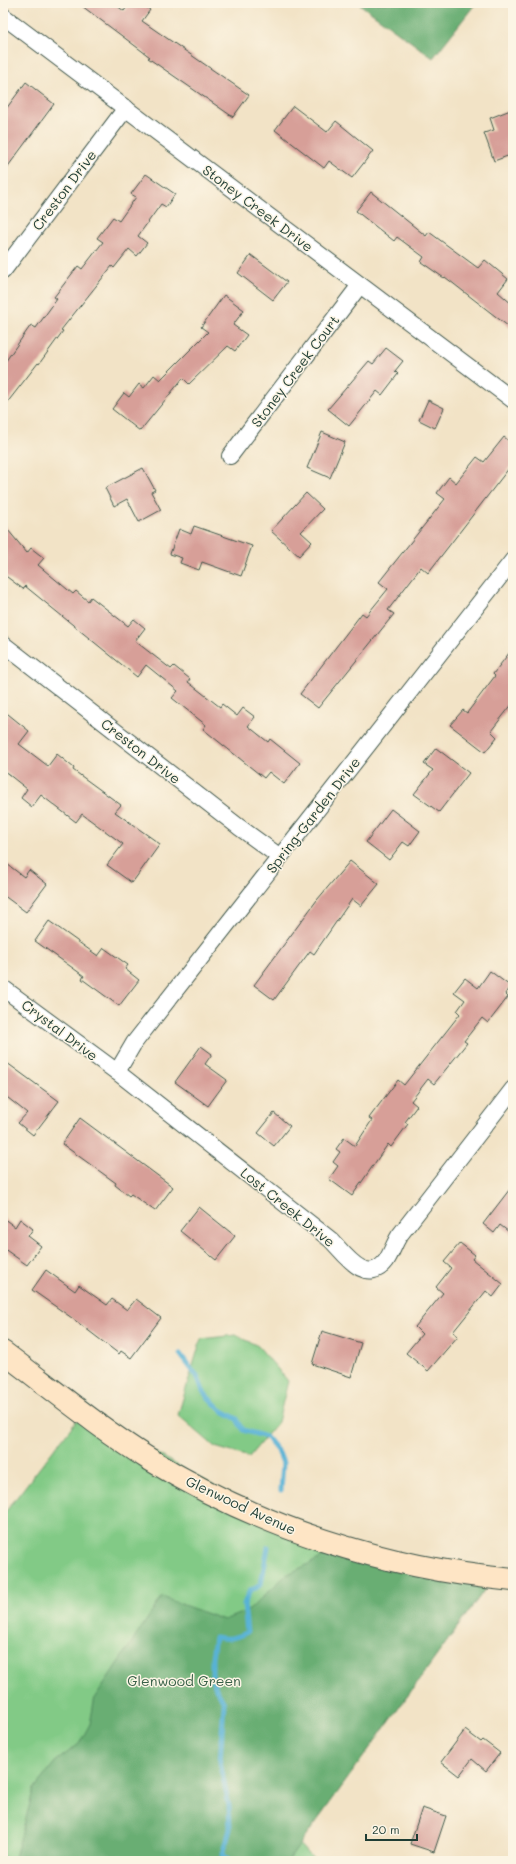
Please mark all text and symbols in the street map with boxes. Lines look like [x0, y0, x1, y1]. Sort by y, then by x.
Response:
street label: Creston Drive [27, 146, 101, 234]
street label: Stoney Creek Drive [199, 160, 317, 256]
street label: Stoney Creek Court [246, 311, 344, 431]
street label: Creston Drive [97, 714, 185, 788]
street label: Spring-Garden Drive [262, 753, 364, 877]
street label: Crystal Drive [18, 995, 102, 1065]
street label: Lost Creek Drive [237, 1163, 339, 1251]
street label: Glenwood Avenue [183, 1471, 299, 1539]
park label: Glenwood Green [127, 1671, 241, 1690]
scale bar [366, 1816, 417, 1842]
text: 20 m [372, 1821, 400, 1837]

